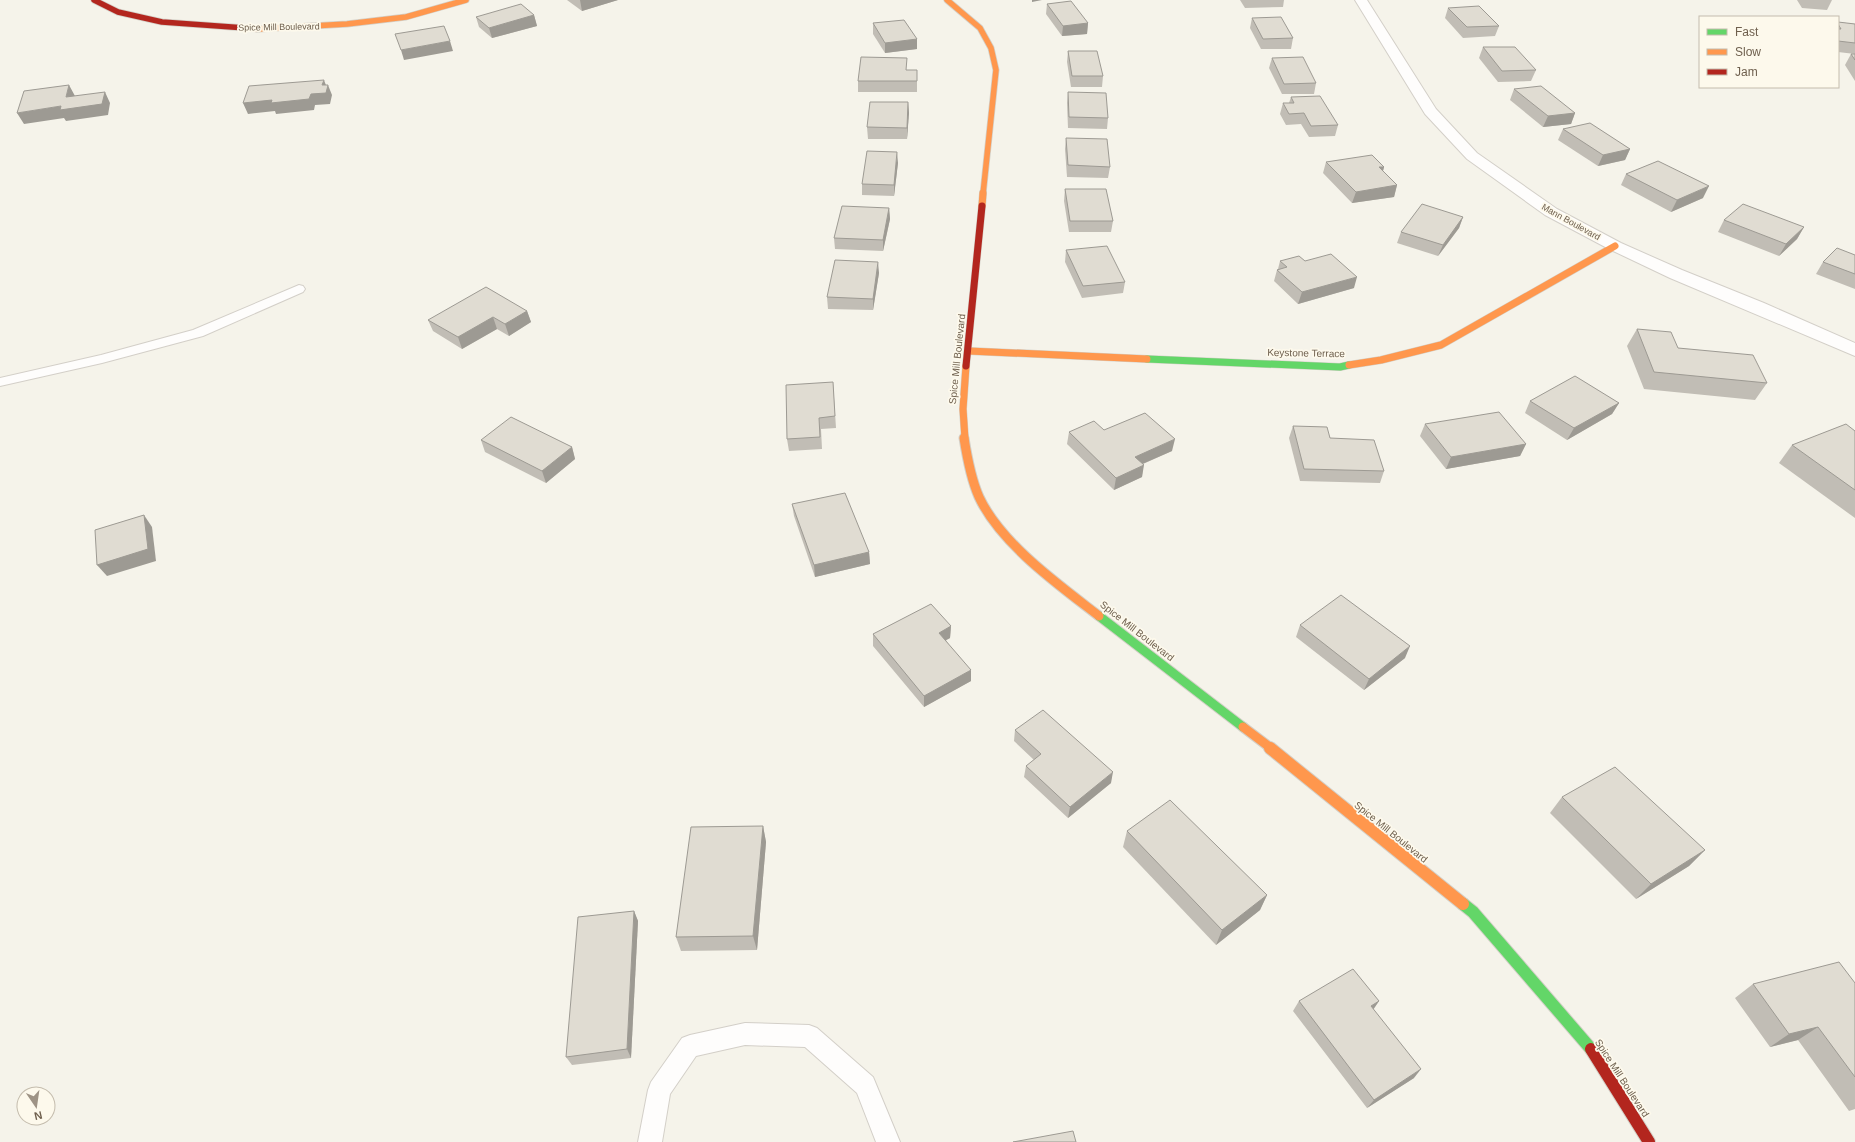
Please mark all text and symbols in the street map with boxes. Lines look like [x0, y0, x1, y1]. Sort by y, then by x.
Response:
legend [1699, 16, 1839, 88]
street label: Spice Mill Boulevard [238, 21, 320, 33]
text: Fast [1735, 25, 1759, 39]
text: Slow [1735, 45, 1761, 59]
text: Jam [1735, 65, 1758, 79]
street label: Mann Boulevard [1540, 202, 1602, 242]
street label: Spice Mill Boulevard [947, 313, 967, 405]
street label: Keystone Terrace [1267, 347, 1345, 359]
street label: Spice Mill Boulevard [1098, 599, 1176, 663]
street label: Spice Mill Boulevard [1352, 799, 1430, 865]
street label: Spice Mill Boulevard [1593, 1037, 1651, 1119]
north arrow [16, 1086, 56, 1126]
text: N [33, 1109, 43, 1122]

